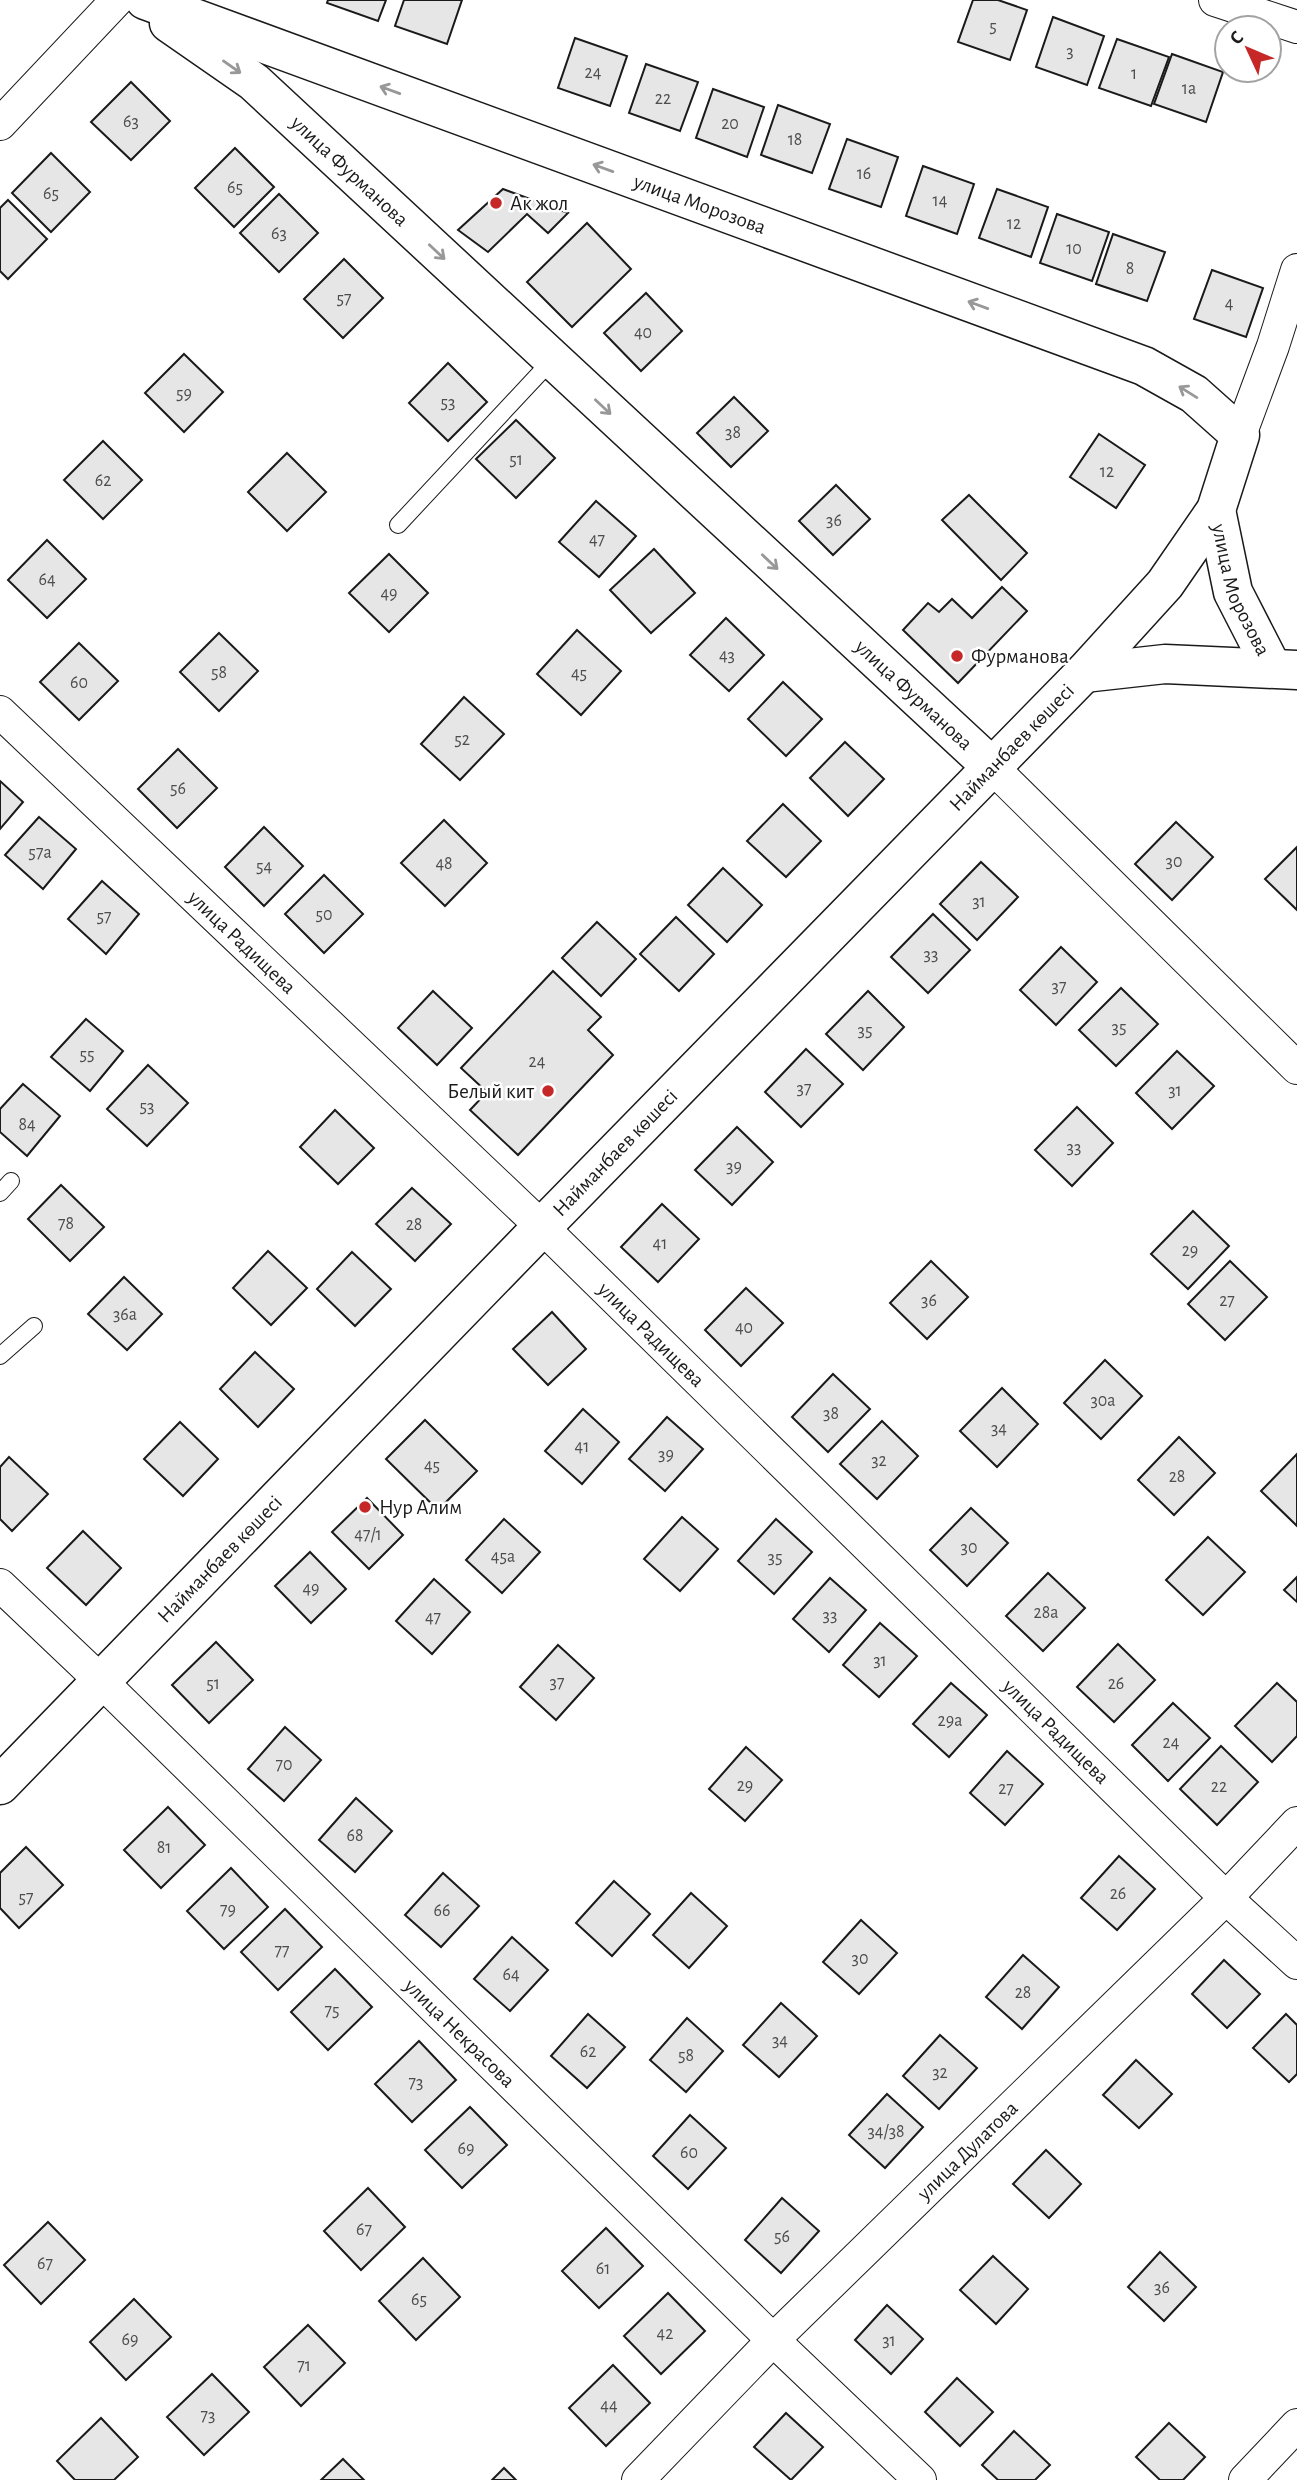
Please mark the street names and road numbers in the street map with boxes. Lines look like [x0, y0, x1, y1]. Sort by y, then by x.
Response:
street label: улица Фурманова [286, 111, 412, 231]
street label: улица Морозова [630, 171, 769, 238]
street label: улица Морозова [1208, 521, 1274, 659]
street label: улица Фурманова [850, 635, 977, 754]
street label: Найманбаев көшесі [945, 680, 1078, 815]
street label: улица Радищева [183, 886, 300, 998]
street label: Найманбаев көшесі [549, 1085, 682, 1220]
street label: улица Радищева [593, 1278, 709, 1391]
street label: Найманбаев көшесі [154, 1492, 286, 1627]
street label: улица Радищева [998, 1675, 1113, 1788]
street label: улица Некрасова [400, 1974, 519, 2092]
street label: улица Дулатова [913, 2097, 1022, 2205]

